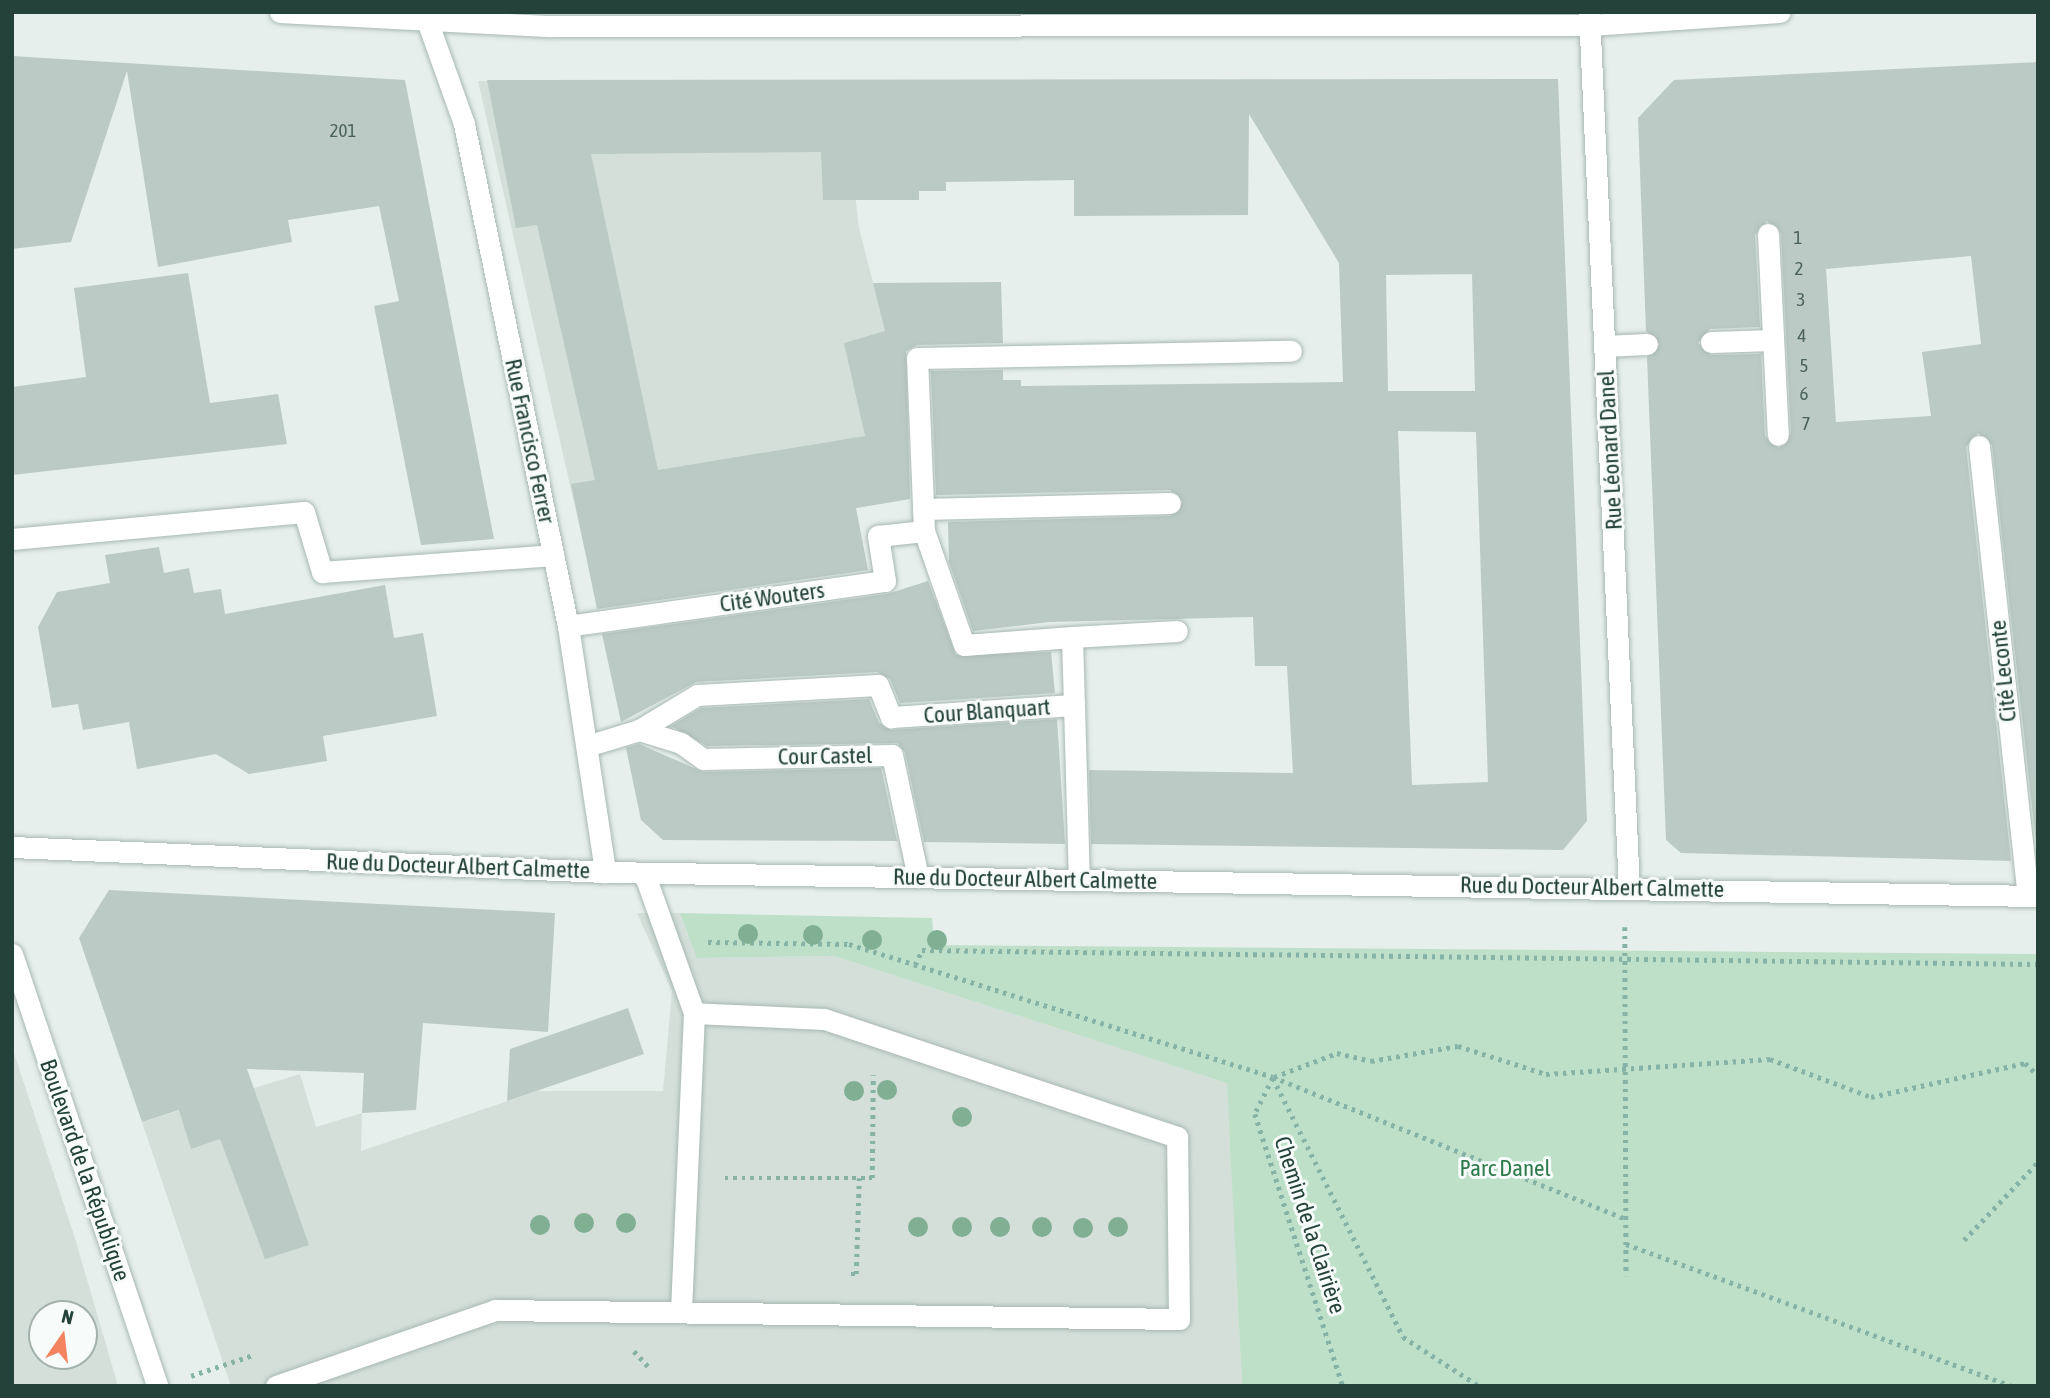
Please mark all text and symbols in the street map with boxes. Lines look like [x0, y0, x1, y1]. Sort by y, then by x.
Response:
house number: 201 [330, 120, 356, 142]
house number: 1 [1794, 227, 1802, 249]
house number: 2 [1795, 258, 1803, 280]
house number: 3 [1797, 289, 1805, 311]
house number: 4 [1798, 325, 1806, 347]
house number: 5 [1800, 355, 1808, 377]
street label: Rue Francisco Ferrer [499, 356, 561, 526]
street label: Rue Léonard Danel [1592, 369, 1628, 531]
house number: 6 [1800, 383, 1808, 405]
house number: 7 [1802, 413, 1810, 435]
street label: Cité Wouters [718, 576, 826, 618]
street label: Cité Leconte [1984, 619, 2022, 723]
street label: Cour Blanquart [923, 693, 1051, 729]
street label: Cour Castel [778, 741, 872, 771]
street label: Rue du Docteur Albert Calmette [326, 848, 590, 884]
street label: Rue du Docteur Albert Calmette [893, 863, 1157, 895]
street label: Rue du Docteur Albert Calmette [1460, 871, 1724, 903]
street label: Boulevard de la République [34, 1055, 136, 1285]
street label: Chemin de la Clairière [1268, 1133, 1352, 1317]
park label: Parc Danel [1459, 1154, 1551, 1182]
north arrow [28, 1300, 98, 1370]
text: N [59, 1305, 76, 1329]

